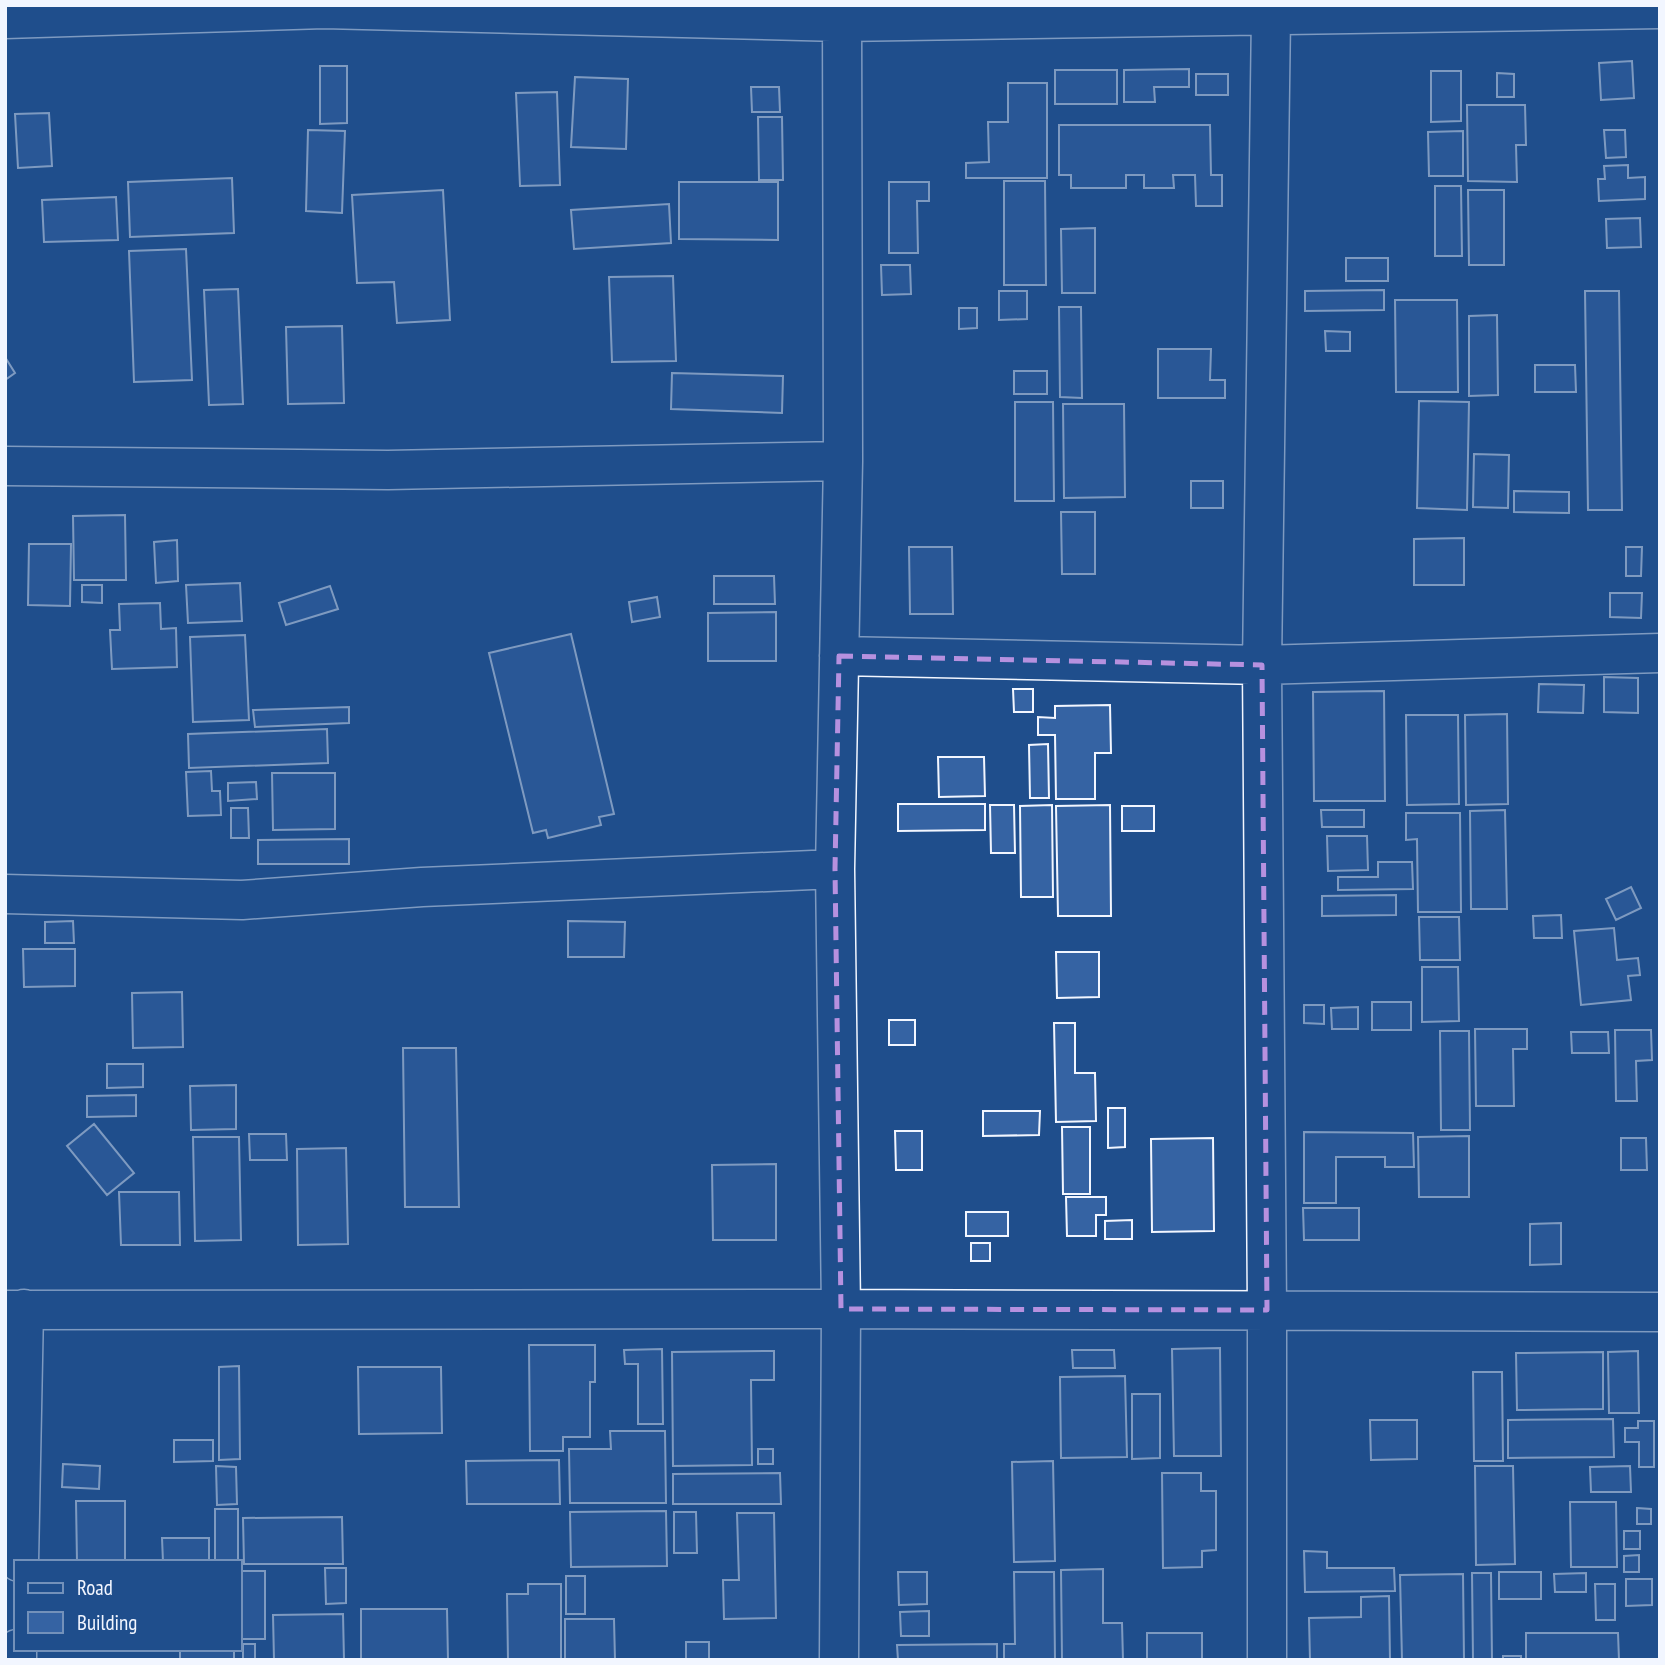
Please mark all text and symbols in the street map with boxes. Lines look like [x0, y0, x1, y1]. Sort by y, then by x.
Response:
legend [14, 1560, 242, 1651]
text: Road [77, 1574, 113, 1601]
text: Building [77, 1609, 137, 1636]

